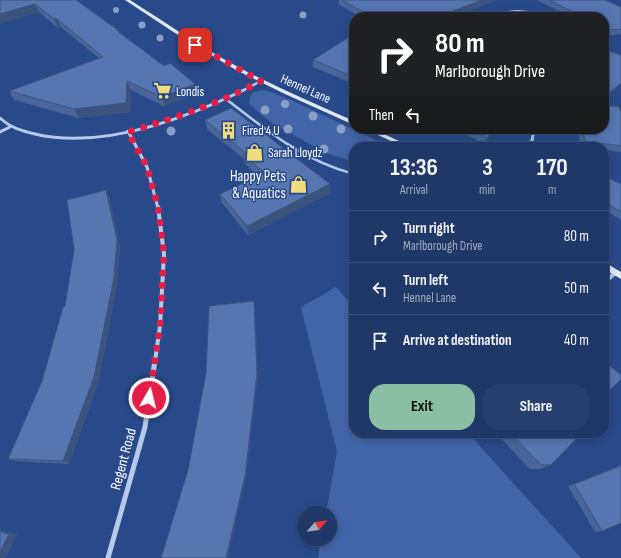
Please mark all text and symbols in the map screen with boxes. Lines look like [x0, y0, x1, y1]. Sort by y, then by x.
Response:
text: 80 m [435, 27, 484, 60]
pin [178, 28, 212, 62]
icon: right [369, 28, 421, 80]
icon: arrive [184, 34, 206, 56]
text: Marlborough Drive [435, 61, 545, 82]
street label: Hennel Lane [278, 71, 333, 107]
supermarket icon: Londis [153, 81, 173, 101]
place label: Londis [176, 84, 204, 100]
icon: left [402, 104, 424, 126]
text: Then [369, 106, 394, 125]
building icon: Fired 4 U [219, 120, 239, 140]
place label: Fired 4 U [242, 123, 280, 139]
shop icon: Sarah Lloydz [245, 142, 265, 162]
place label: Sarah Lloydz [268, 145, 323, 161]
text: 13:36 [390, 153, 438, 182]
text: 3 [482, 153, 493, 182]
text: 170 [537, 153, 568, 182]
place label: Happy Pets & Aquatics [230, 167, 286, 203]
shop icon: Happy Pets & Aquatics [289, 175, 309, 195]
text: Arrival [400, 182, 428, 198]
text: min [479, 182, 495, 198]
text: m [548, 182, 556, 198]
text: Turn right [403, 219, 455, 238]
icon: right [369, 226, 391, 248]
text: 80 m [564, 227, 589, 246]
text: Marlborough Drive [403, 238, 483, 254]
text: Turn left [403, 271, 448, 290]
icon: left [369, 278, 391, 300]
text: 50 m [564, 279, 589, 298]
text: Hennel Lane [403, 290, 456, 306]
icon: arrive [369, 330, 391, 352]
text: Arrive at destination [403, 331, 512, 350]
text: 40 m [564, 331, 589, 350]
position arrow [128, 377, 170, 419]
button: Exit [369, 384, 475, 430]
button: Share [483, 384, 589, 430]
street label: Regent Road [106, 426, 141, 492]
north arrow [297, 506, 337, 546]
map controls [297, 506, 337, 546]

